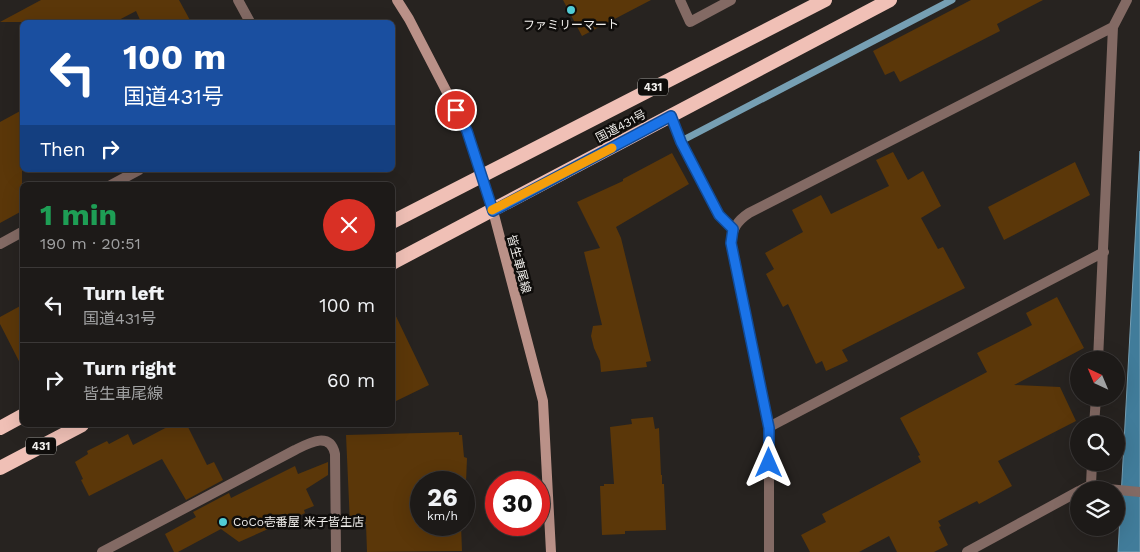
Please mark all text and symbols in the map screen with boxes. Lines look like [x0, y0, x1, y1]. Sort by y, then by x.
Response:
marker: ファミリーマート [565, 4, 577, 16]
place label: ファミリーマート [523, 18, 619, 32]
text: 100 m [123, 36, 226, 78]
icon: left [40, 40, 105, 105]
road number: 431 [638, 78, 668, 95]
text: 国道431号 [123, 84, 224, 109]
pin [435, 89, 477, 131]
icon: arrive [442, 96, 470, 124]
street label: 国道431号 [593, 107, 649, 145]
icon: right [96, 135, 124, 163]
text: Then [40, 138, 86, 161]
text: 1 min [40, 197, 117, 232]
button: close [323, 199, 375, 251]
street label: 皆生車尾線 [504, 233, 534, 295]
text: 190 m · 20:51 [40, 234, 141, 253]
text: Turn left [83, 282, 164, 305]
icon: left [40, 291, 68, 319]
text: 100 m [319, 294, 375, 317]
text: 国道431号 [83, 309, 156, 328]
north arrow [1070, 351, 1125, 406]
map controls [1070, 351, 1125, 536]
text: Turn right [83, 357, 176, 380]
icon: right [40, 366, 68, 394]
text: 60 m [327, 369, 375, 392]
text: 皆生車尾線 [83, 384, 163, 403]
button: search [1070, 416, 1125, 471]
position arrow [742, 436, 794, 488]
road number: 431 [26, 438, 56, 454]
speed limit sign: 30 [485, 471, 550, 536]
button: layers [1070, 481, 1125, 536]
text: 26 [427, 483, 458, 512]
text: km/h [427, 509, 458, 523]
place label: CoCo壱番屋 米子皆生店 [233, 515, 364, 529]
marker: CoCo壱番屋 米子皆生店 [217, 516, 229, 528]

